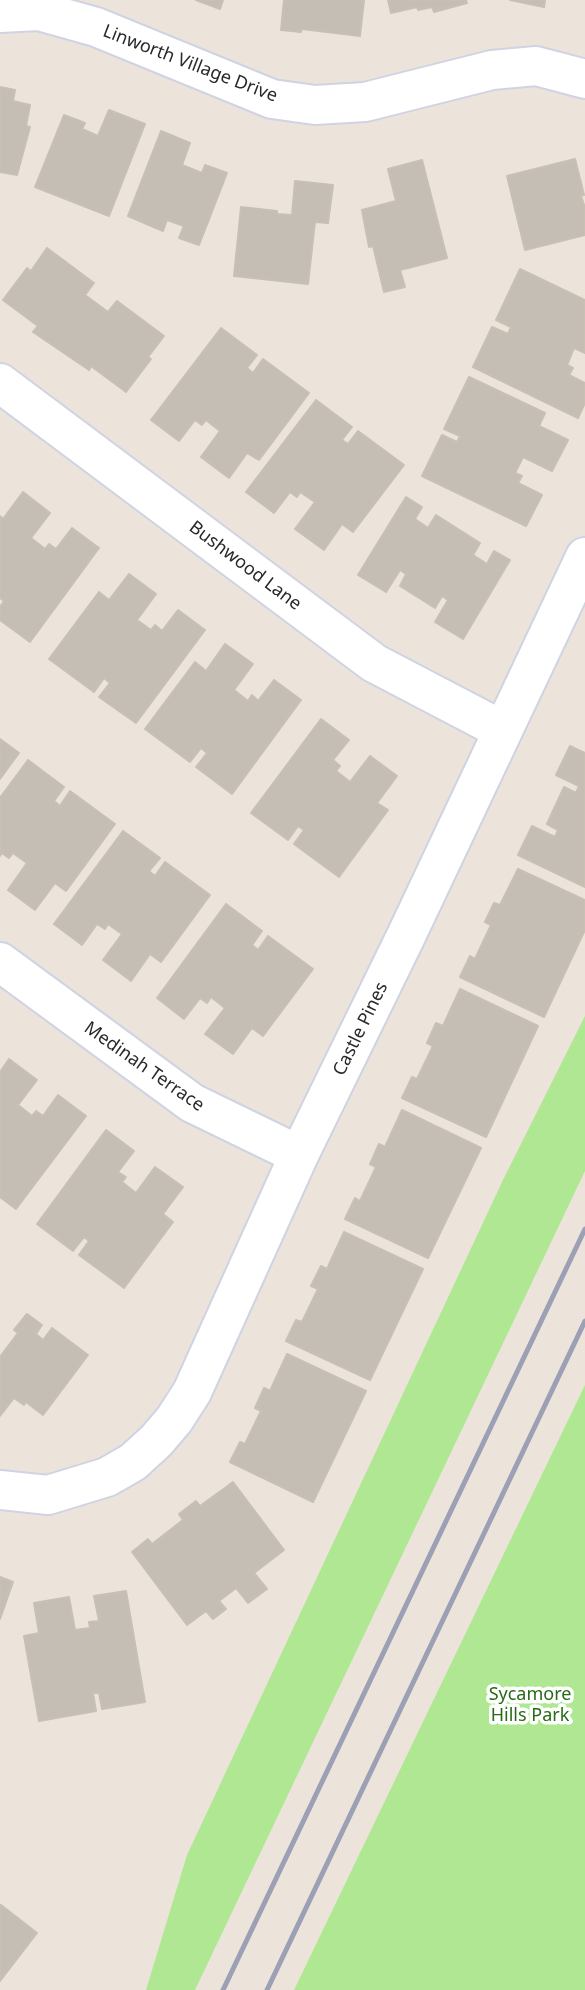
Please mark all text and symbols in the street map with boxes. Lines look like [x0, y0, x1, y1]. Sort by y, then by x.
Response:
street label: Linworth Village Drive [100, 21, 280, 107]
street label: Bushwood Lane [185, 517, 305, 615]
street label: Castle Pines [329, 979, 393, 1079]
street label: Medinah Terrace [80, 1018, 208, 1116]
park label: Sycamore Hills Park [489, 1684, 571, 1726]

